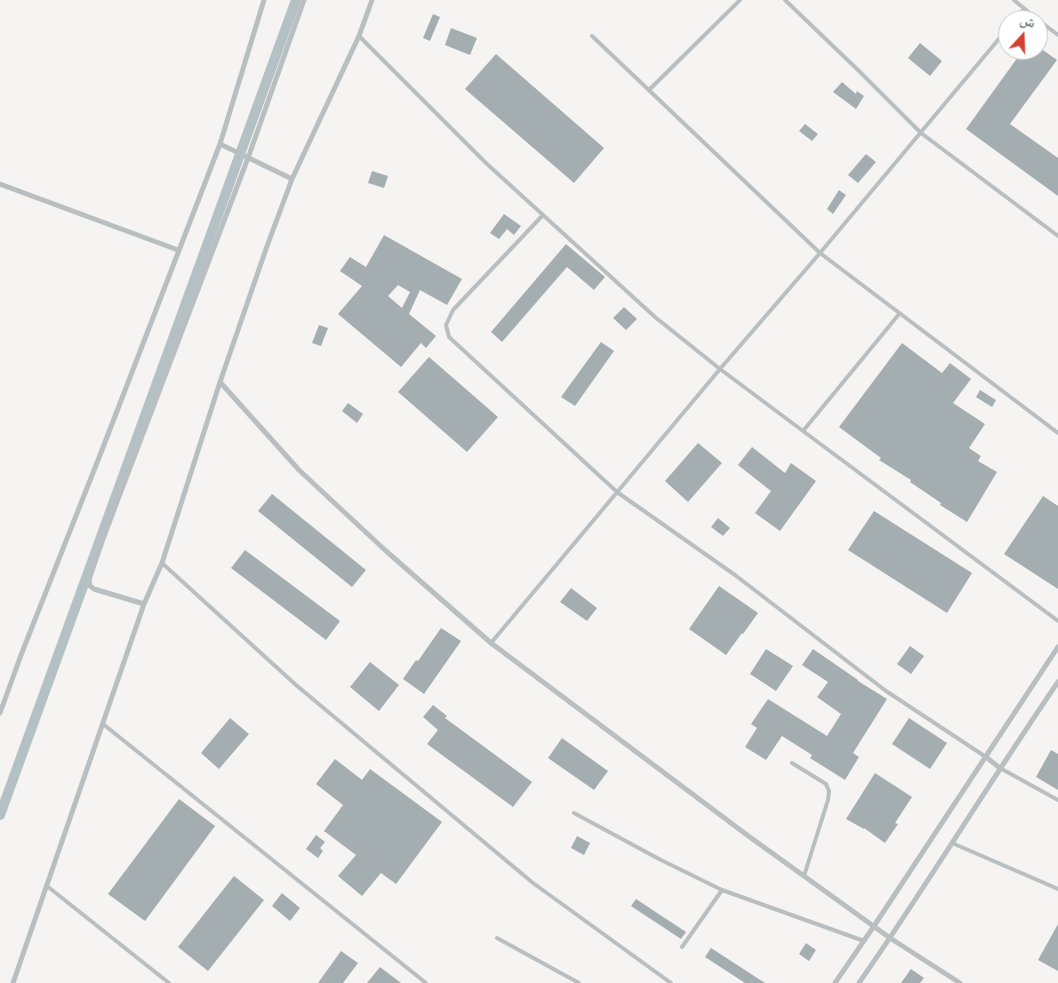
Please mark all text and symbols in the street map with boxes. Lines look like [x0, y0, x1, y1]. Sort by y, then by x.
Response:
north arrow [998, 10, 1048, 60]
text: ش [1017, 10, 1038, 34]

